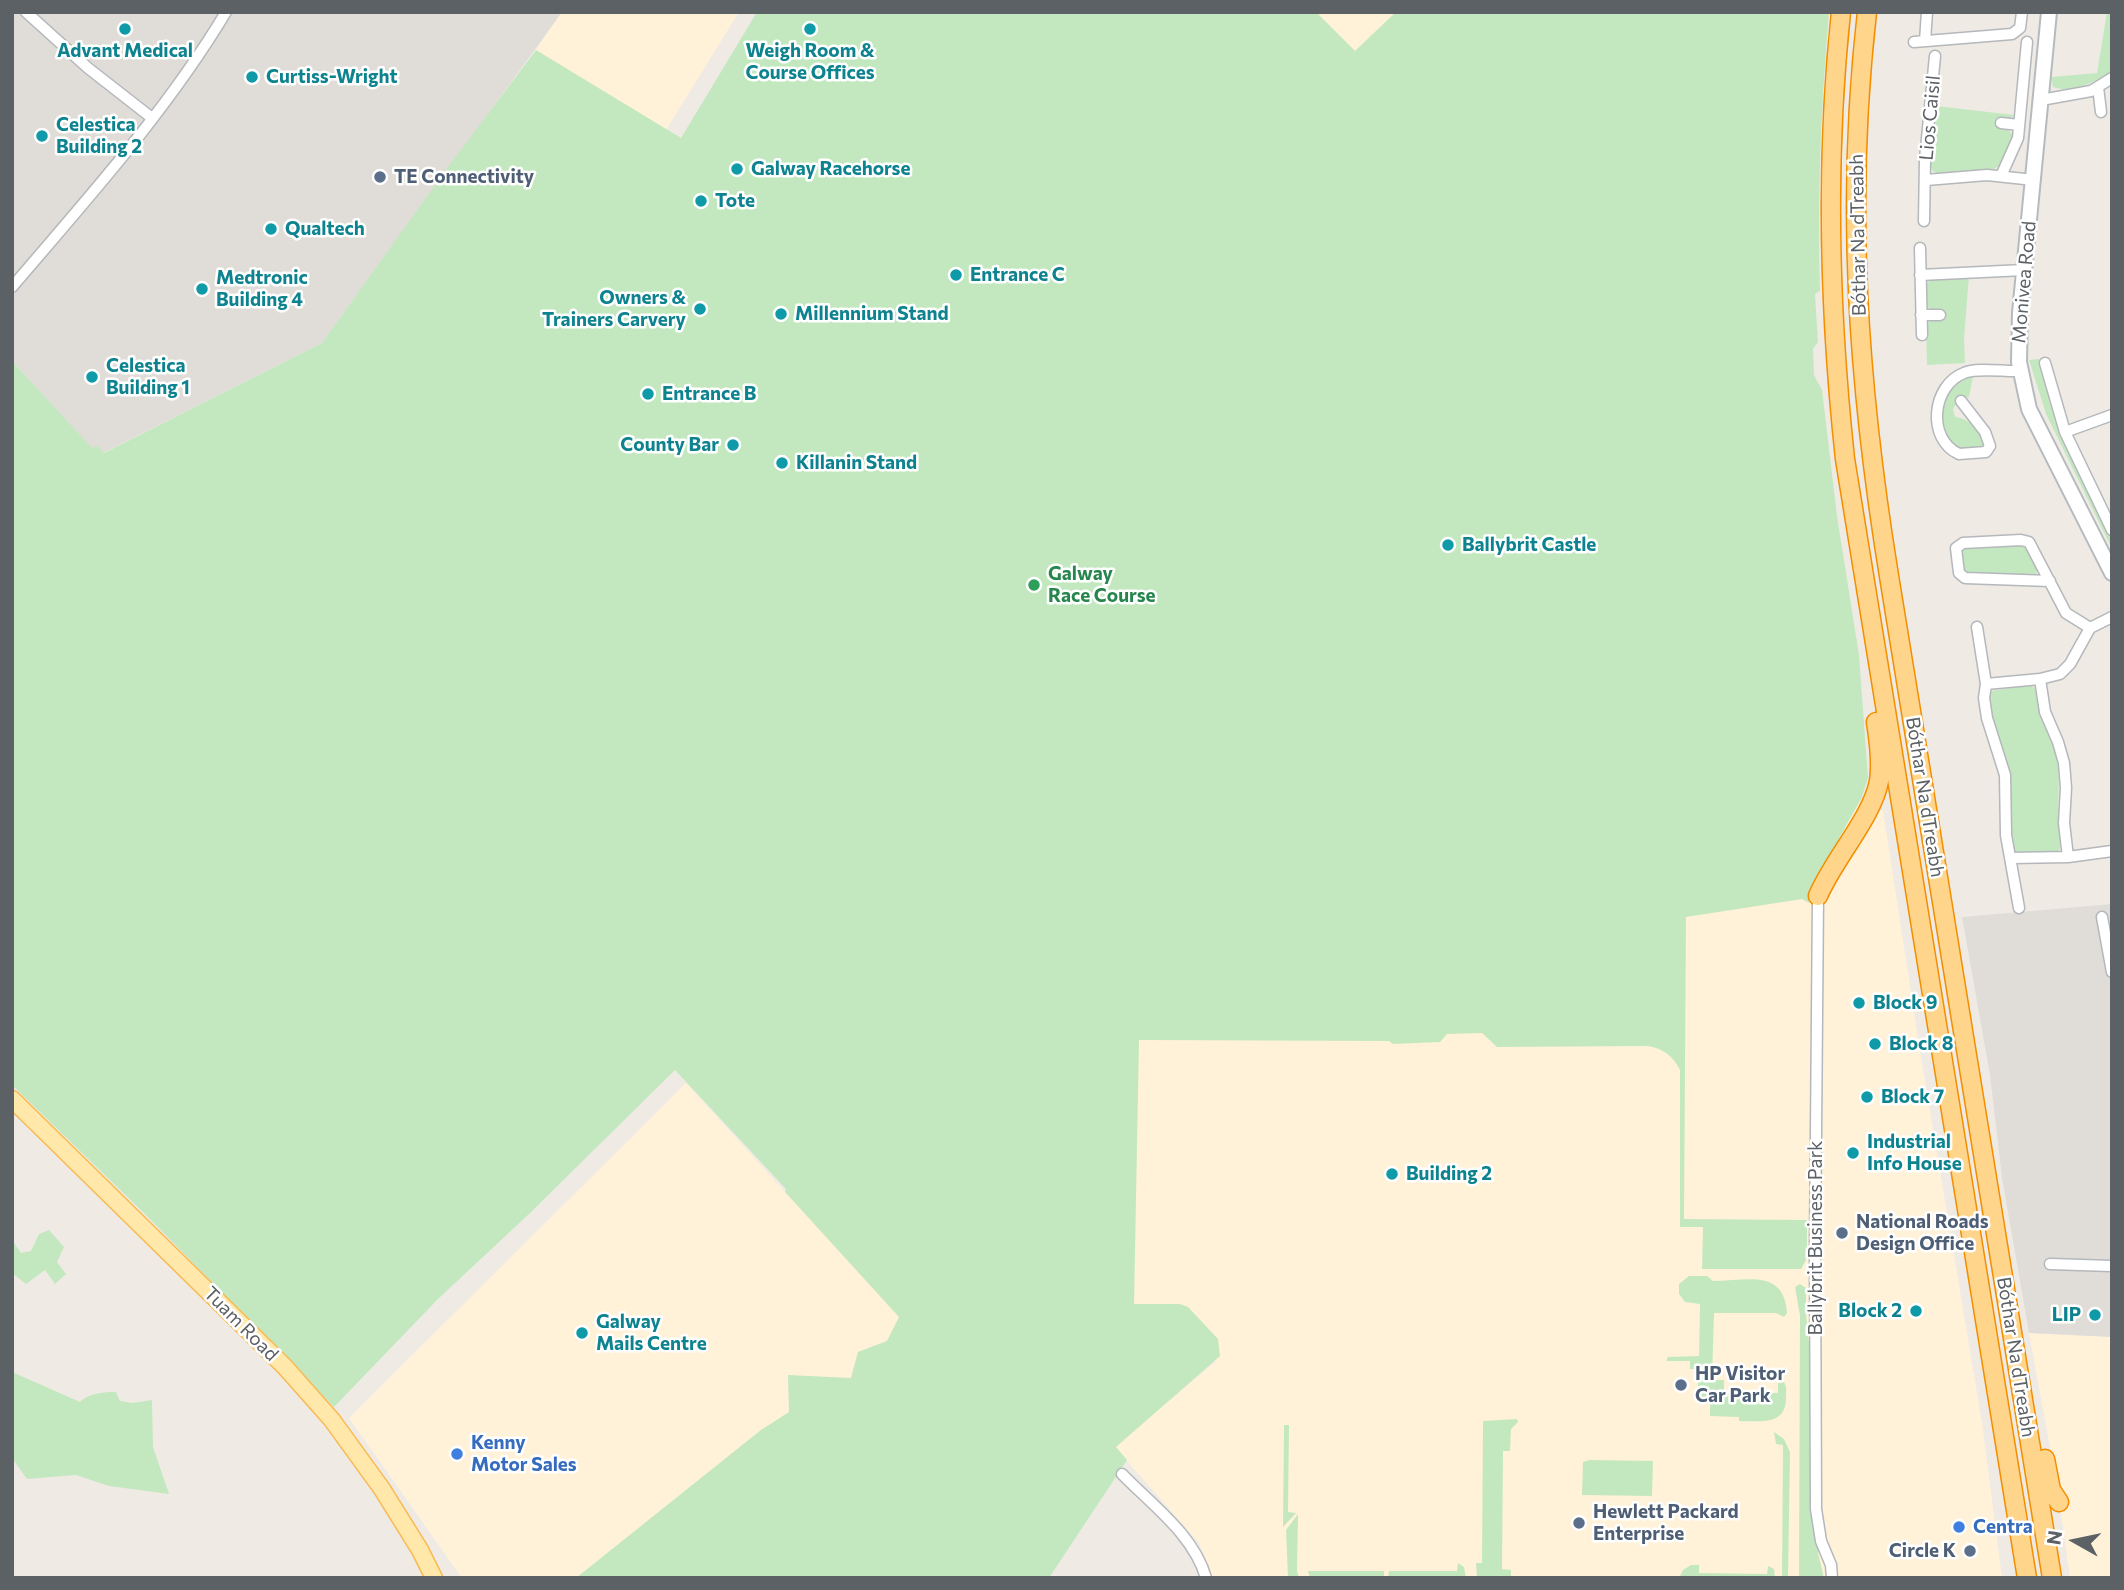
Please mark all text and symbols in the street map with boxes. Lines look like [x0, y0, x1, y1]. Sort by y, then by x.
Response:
marker: Advant Medical [117, 21, 133, 37]
marker: Weigh Room & Course Offices [802, 21, 818, 37]
place label: Advant Medical [57, 40, 193, 62]
place label: Weigh Room & Course Offices [745, 40, 875, 84]
place label: Curtiss-Wright [266, 66, 397, 88]
marker: Curtiss-Wright [244, 69, 260, 85]
street label: Lios Caisil [1915, 74, 1945, 162]
place label: Celestica Building 2 [56, 114, 142, 158]
marker: Celestica Building 2 [34, 128, 50, 144]
street label: Bóthar Na dTreabh [1845, 154, 1871, 316]
place label: Galway Racehorse [751, 158, 910, 180]
marker: Galway Racehorse [729, 161, 745, 177]
place label: TE Connectivity [394, 166, 534, 188]
marker: TE Connectivity [372, 169, 388, 185]
place label: Tote [715, 190, 755, 212]
marker: Tote [693, 193, 709, 209]
place label: Qualtech [285, 218, 365, 240]
street label: Monivea Road [2007, 220, 2041, 344]
marker: Qualtech [263, 221, 279, 237]
place label: Entrance C [970, 264, 1065, 286]
place label: Medtronic Building 4 [216, 267, 308, 311]
marker: Entrance C [948, 267, 964, 283]
marker: Medtronic Building 4 [194, 281, 210, 297]
place label: Owners & Trainers Carvery [542, 287, 686, 331]
marker: Owners & Trainers Carvery [692, 301, 708, 317]
place label: Millennium Stand [795, 303, 949, 325]
marker: Millennium Stand [773, 306, 789, 322]
place label: Celestica Building 1 [106, 355, 190, 399]
marker: Celestica Building 1 [84, 369, 100, 385]
place label: Entrance B [662, 383, 756, 405]
marker: Entrance B [640, 386, 656, 402]
place label: County Bar [620, 434, 719, 456]
marker: County Bar [725, 437, 741, 453]
place label: Killanin Stand [796, 452, 917, 474]
marker: Killanin Stand [774, 455, 790, 471]
place label: Ballybrit Castle [1462, 534, 1596, 556]
marker: Ballybrit Castle [1440, 537, 1456, 553]
place label: Galway Race Course [1048, 563, 1155, 607]
marker: Galway Race Course [1026, 577, 1042, 593]
street label: Bóthar Na dTreabh [1901, 715, 1949, 879]
place label: Block 9 [1873, 992, 1938, 1014]
marker: Block 9 [1851, 995, 1867, 1011]
place label: Block 8 [1889, 1033, 1954, 1055]
marker: Block 8 [1867, 1036, 1883, 1052]
place label: Block 7 [1881, 1086, 1944, 1108]
marker: Block 7 [1859, 1089, 1875, 1105]
place label: Industrial Info House [1867, 1131, 1962, 1175]
street label: Ballybrit Business Park [1805, 1141, 1827, 1335]
marker: Industrial Info House [1845, 1145, 1861, 1161]
place label: Building 2 [1406, 1163, 1492, 1185]
marker: Building 2 [1384, 1166, 1400, 1182]
place label: National Roads Design Office [1856, 1211, 1989, 1255]
marker: National Roads Design Office [1834, 1225, 1850, 1241]
street label: Bóthar Na dTreabh [1992, 1275, 2040, 1439]
street label: Tuam Road [199, 1282, 283, 1366]
place label: Block 2 [1838, 1300, 1902, 1322]
marker: Block 2 [1908, 1303, 1924, 1319]
place label: LIP [2052, 1304, 2081, 1326]
marker: LIP [2087, 1307, 2103, 1323]
place label: Galway Mails Centre [596, 1311, 707, 1355]
marker: Galway Mails Centre [574, 1325, 590, 1341]
place label: HP Visitor Car Park [1695, 1363, 1785, 1407]
marker: HP Visitor Car Park [1673, 1377, 1689, 1393]
place label: Kenny Motor Sales [471, 1432, 577, 1476]
marker: Kenny Motor Sales [449, 1446, 465, 1462]
place label: Hewlett Packard Enterprise [1593, 1501, 1739, 1545]
north arrow [2040, 1506, 2110, 1576]
marker: Hewlett Packard Enterprise [1571, 1515, 1587, 1531]
place label: Centra [1973, 1516, 2033, 1538]
marker: Centra [1951, 1519, 1967, 1535]
text: N [2041, 1529, 2066, 1546]
place label: Circle K [1889, 1540, 1956, 1562]
marker: Circle K [1962, 1543, 1978, 1559]

